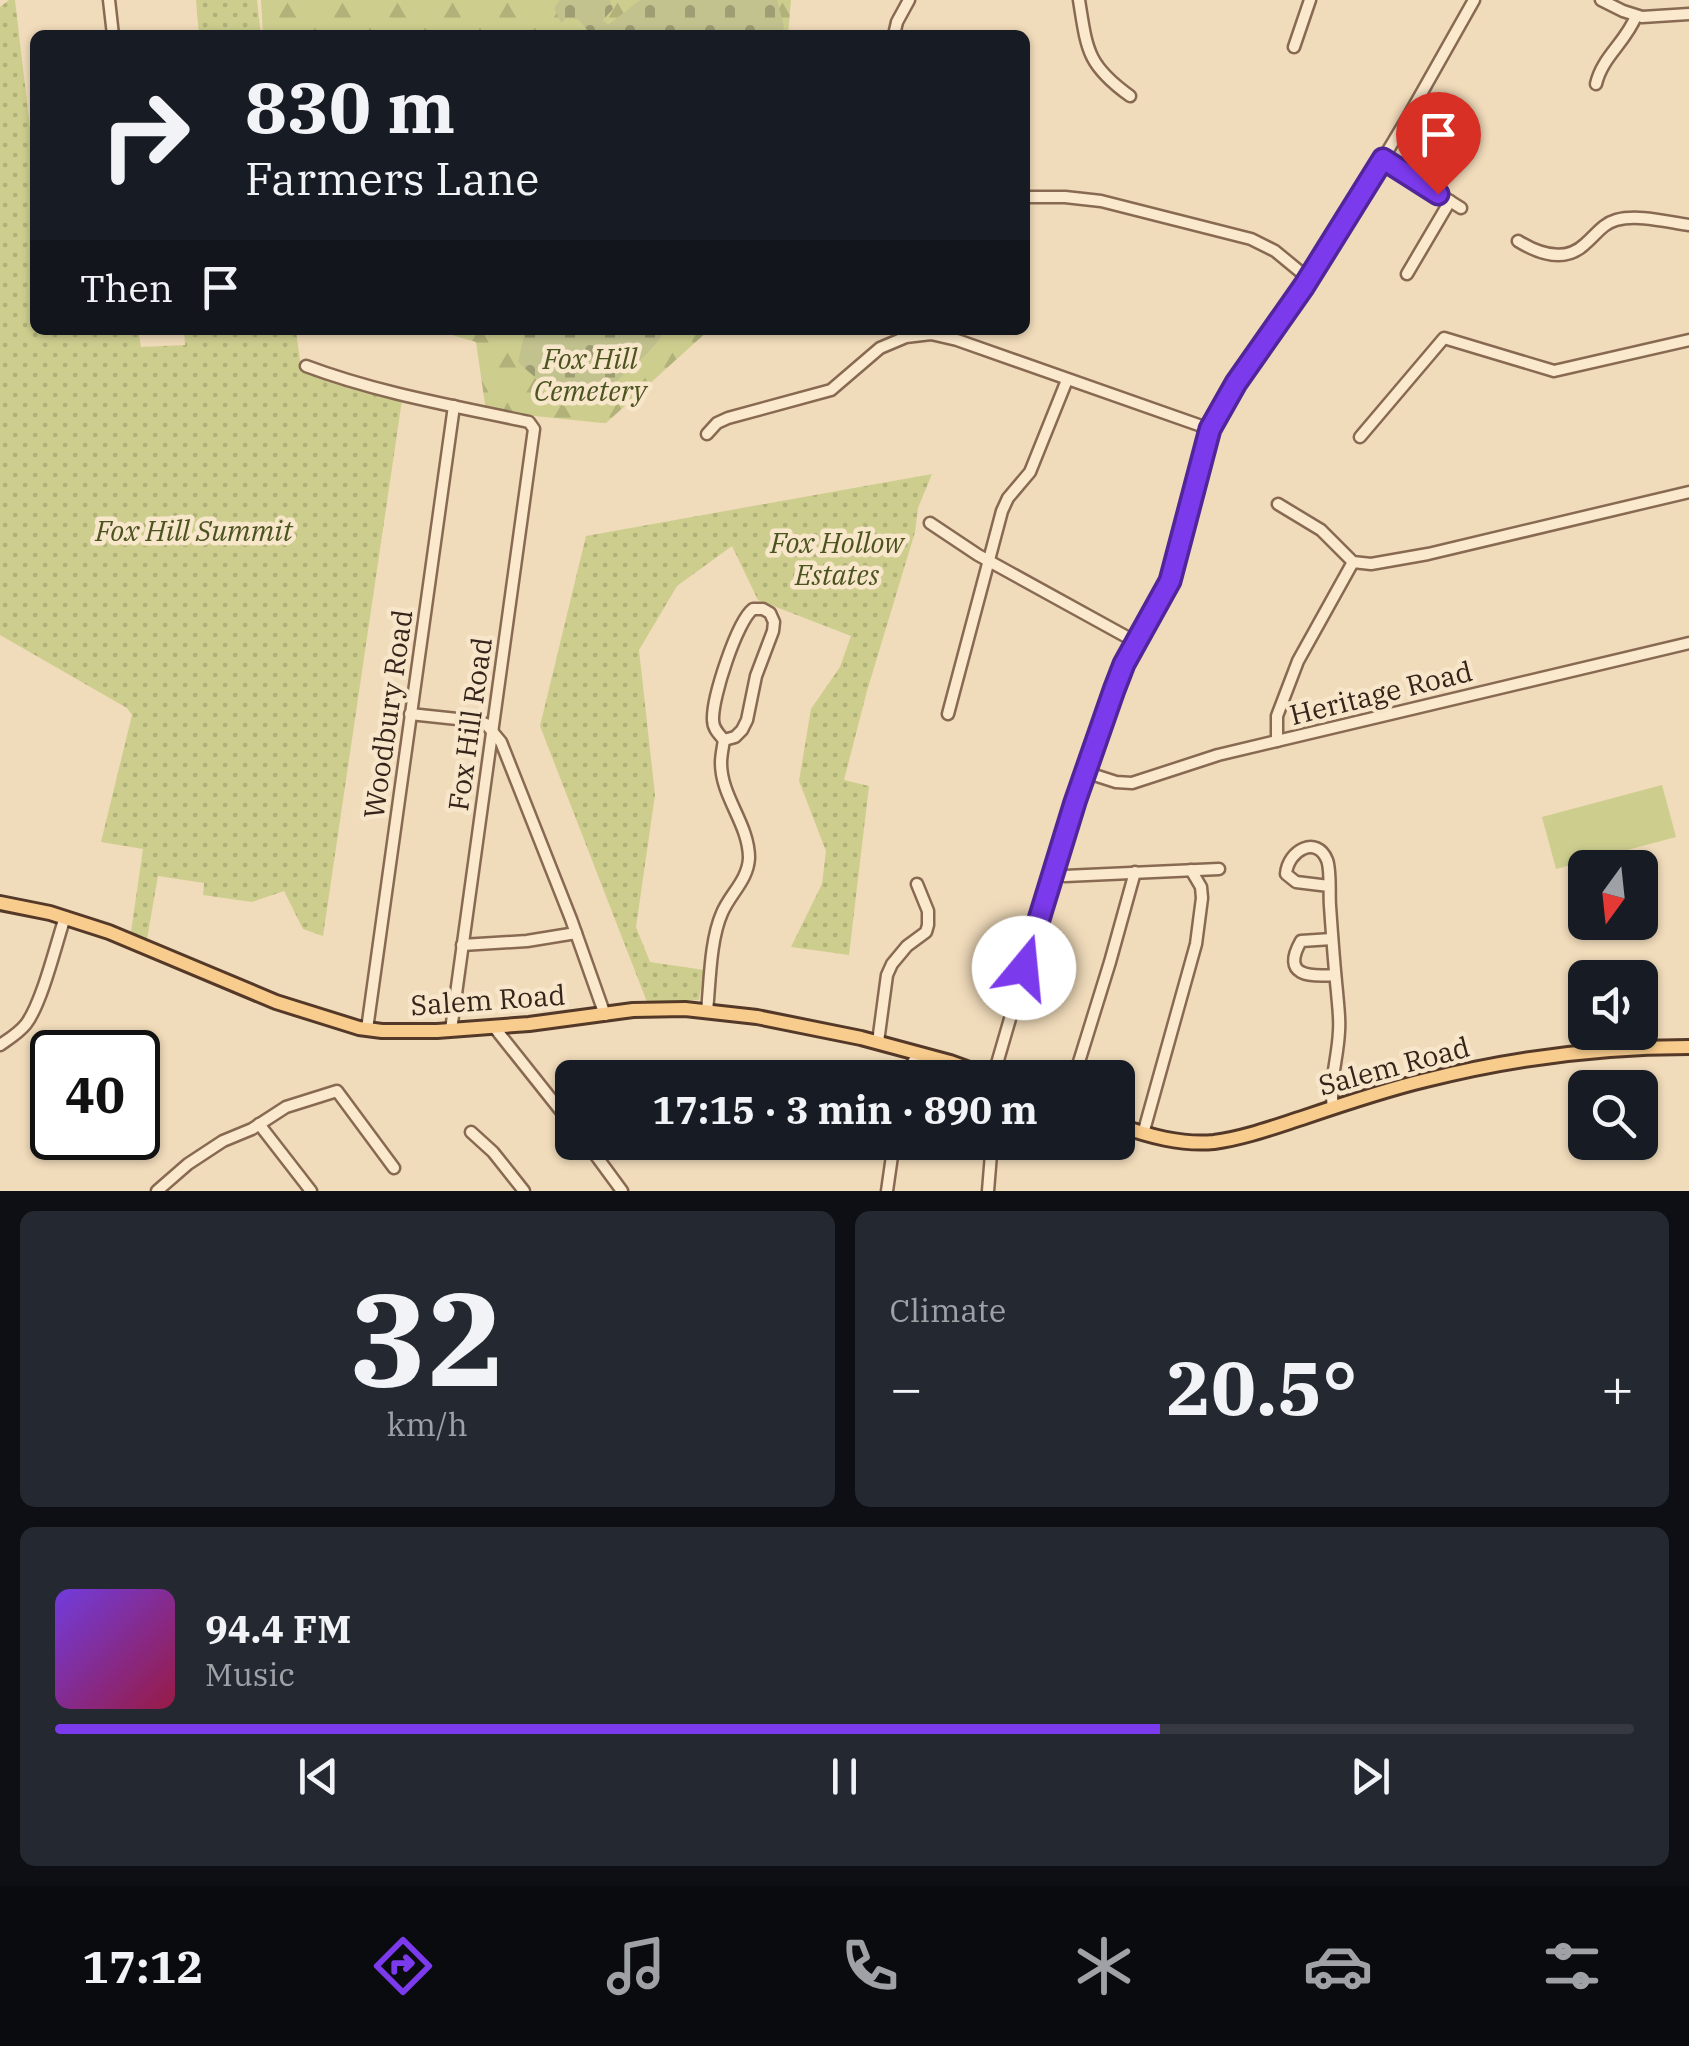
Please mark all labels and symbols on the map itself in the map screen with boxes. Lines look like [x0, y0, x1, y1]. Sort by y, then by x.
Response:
pin [1396, 92, 1481, 195]
park label: Fox Hill Cemetery [534, 340, 649, 409]
park label: Fox Hill Summit [94, 512, 294, 549]
park label: Fox Hollow Estates [769, 524, 906, 593]
street label: Woodbury Road [355, 607, 420, 821]
street label: Fox Hill Road [439, 635, 500, 813]
street label: Heritage Road [1286, 652, 1476, 733]
north arrow [1568, 850, 1658, 940]
position arrow [972, 916, 1076, 1020]
street label: Salem Road [409, 976, 567, 1023]
street label: Salem Road [1314, 1028, 1474, 1103]
speed limit sign: 40 [30, 1030, 160, 1160]

